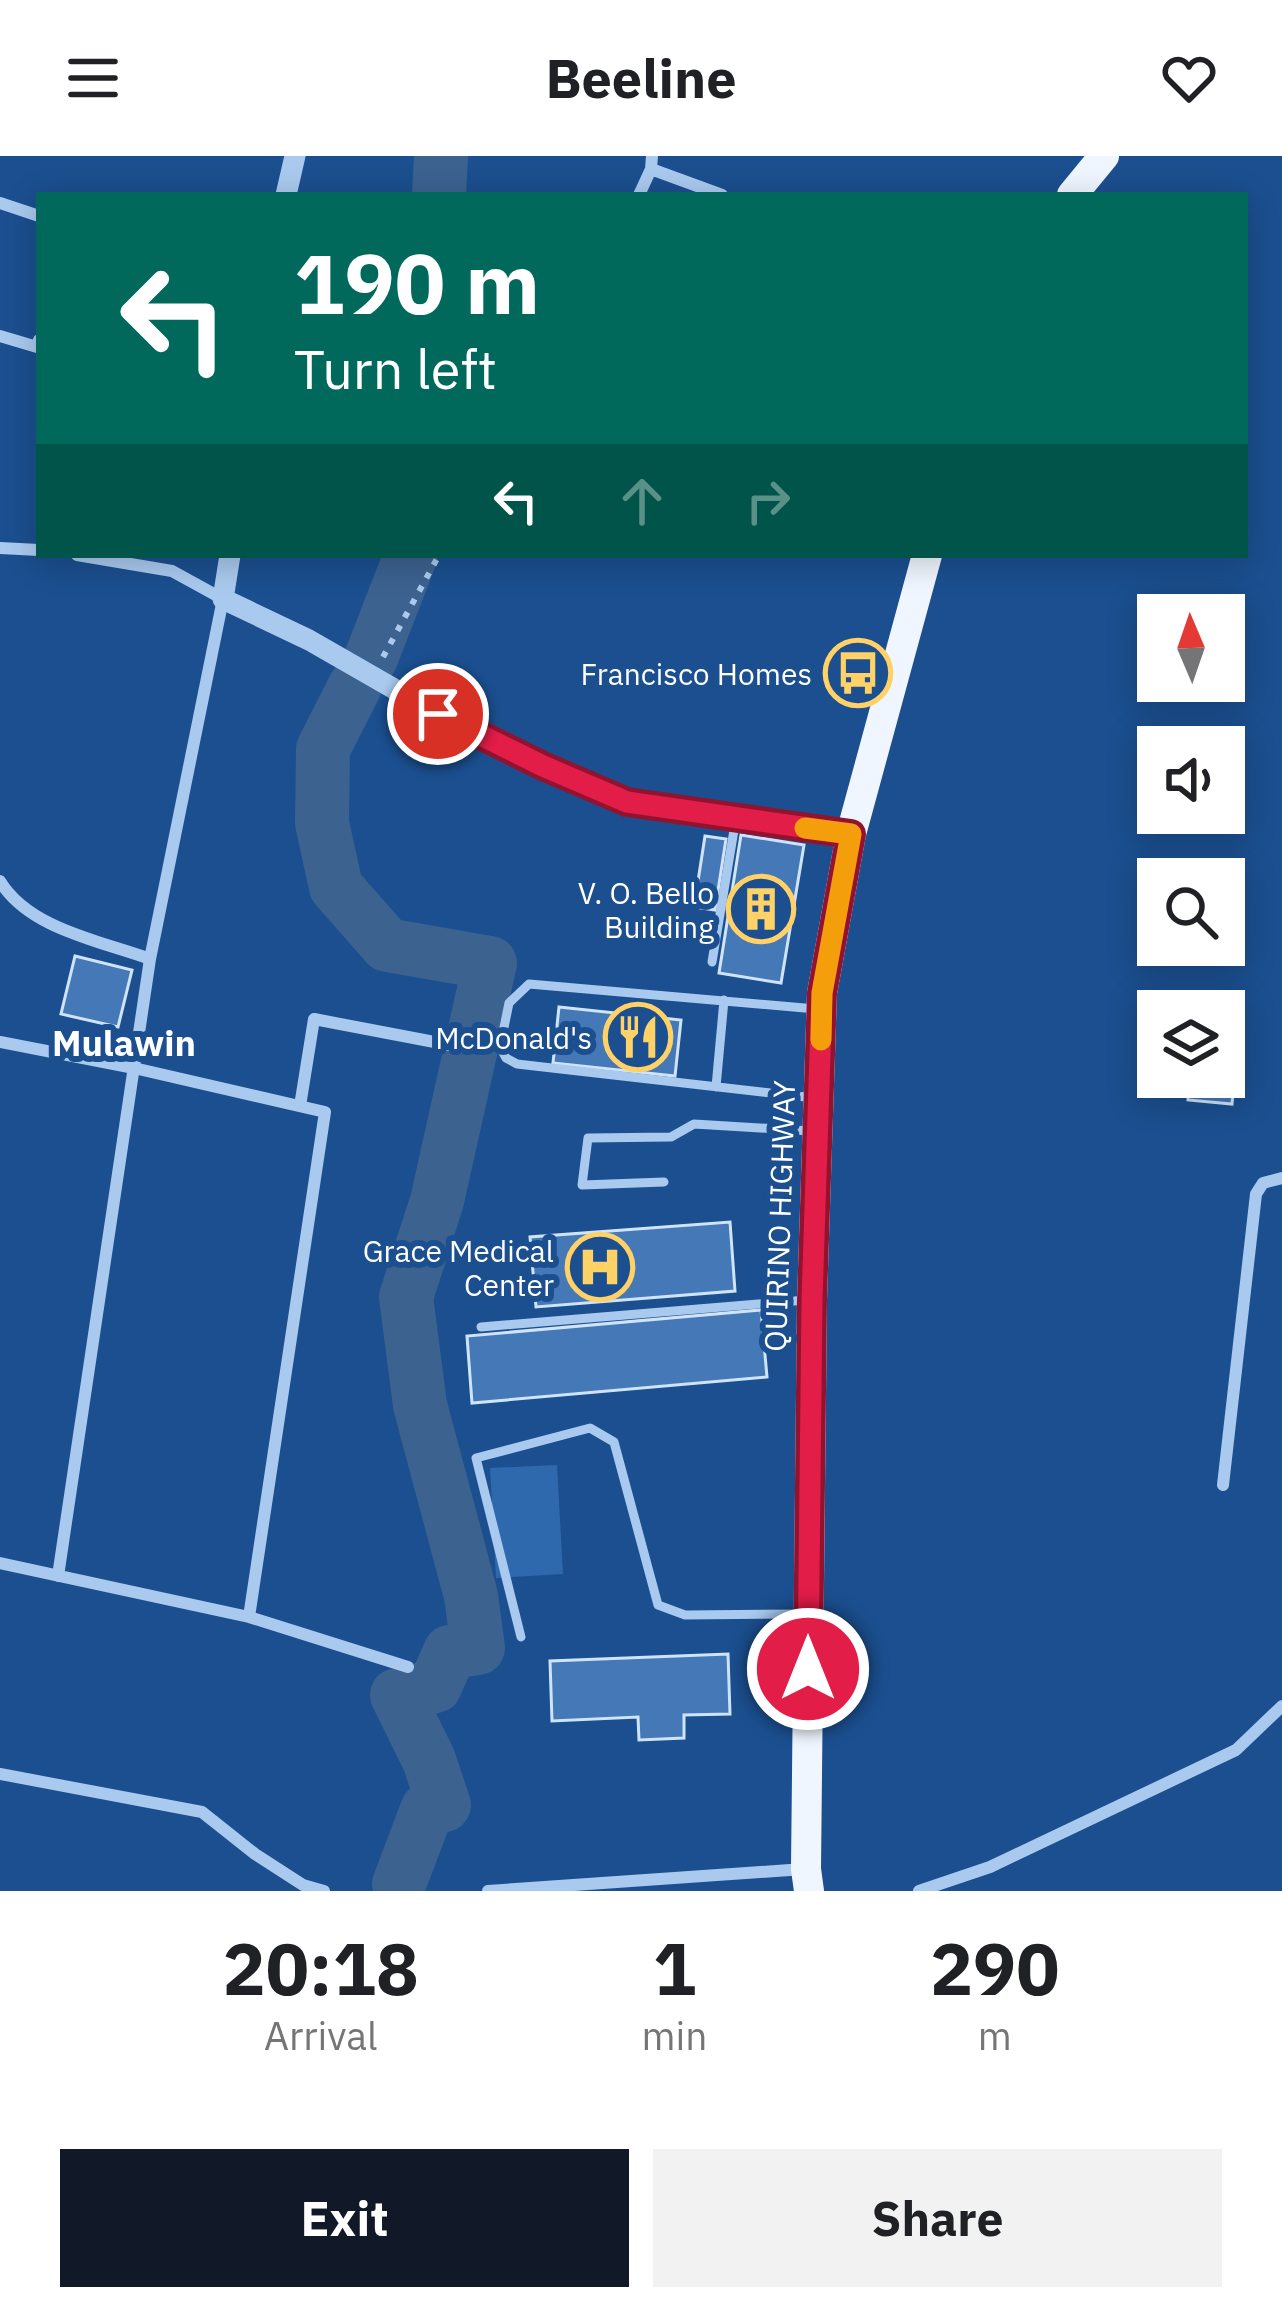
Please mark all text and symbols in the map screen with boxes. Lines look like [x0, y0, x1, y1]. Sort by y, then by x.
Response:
text: Beeline [545, 43, 737, 113]
icon: menu [60, 45, 126, 111]
icon: heart [1156, 45, 1222, 111]
text: 190 m [294, 228, 540, 337]
icon: left [96, 240, 252, 396]
text: Turn left [294, 334, 497, 404]
icon: left [483, 468, 549, 534]
icon: ahead [609, 468, 675, 534]
icon: right [735, 468, 801, 534]
north arrow [1137, 594, 1245, 702]
map controls [1137, 594, 1245, 1098]
bus stop icon: Francisco Homes [823, 638, 893, 708]
place label: Francisco Homes [581, 654, 812, 693]
pin [387, 663, 489, 765]
icon: arrive [405, 681, 471, 747]
button: sound [1137, 726, 1245, 834]
button: search [1137, 858, 1245, 966]
place label: V. O. Bello Building [578, 873, 714, 946]
building icon: V. O. Bello Building [726, 874, 796, 944]
button: layers [1137, 990, 1245, 1098]
restaurant icon: McDonald's [603, 1002, 673, 1072]
place label: McDonald's [435, 1018, 592, 1057]
district label: Mulawin [52, 1019, 196, 1066]
street label: QUIRINO HIGHWAY [755, 1079, 803, 1352]
place label: Grace Medical Center [363, 1231, 554, 1304]
hospital icon: Grace Medical Center [565, 1232, 635, 1302]
position arrow [745, 1606, 871, 1732]
text: 20:18 [222, 1921, 419, 2015]
text: 1 [653, 1921, 696, 2015]
text: 290 [930, 1921, 1060, 2015]
text: Arrival [264, 2010, 378, 2061]
text: min [642, 2010, 707, 2061]
text: m [978, 2010, 1012, 2061]
button: Exit [60, 2149, 629, 2287]
button: Share [653, 2149, 1222, 2287]

